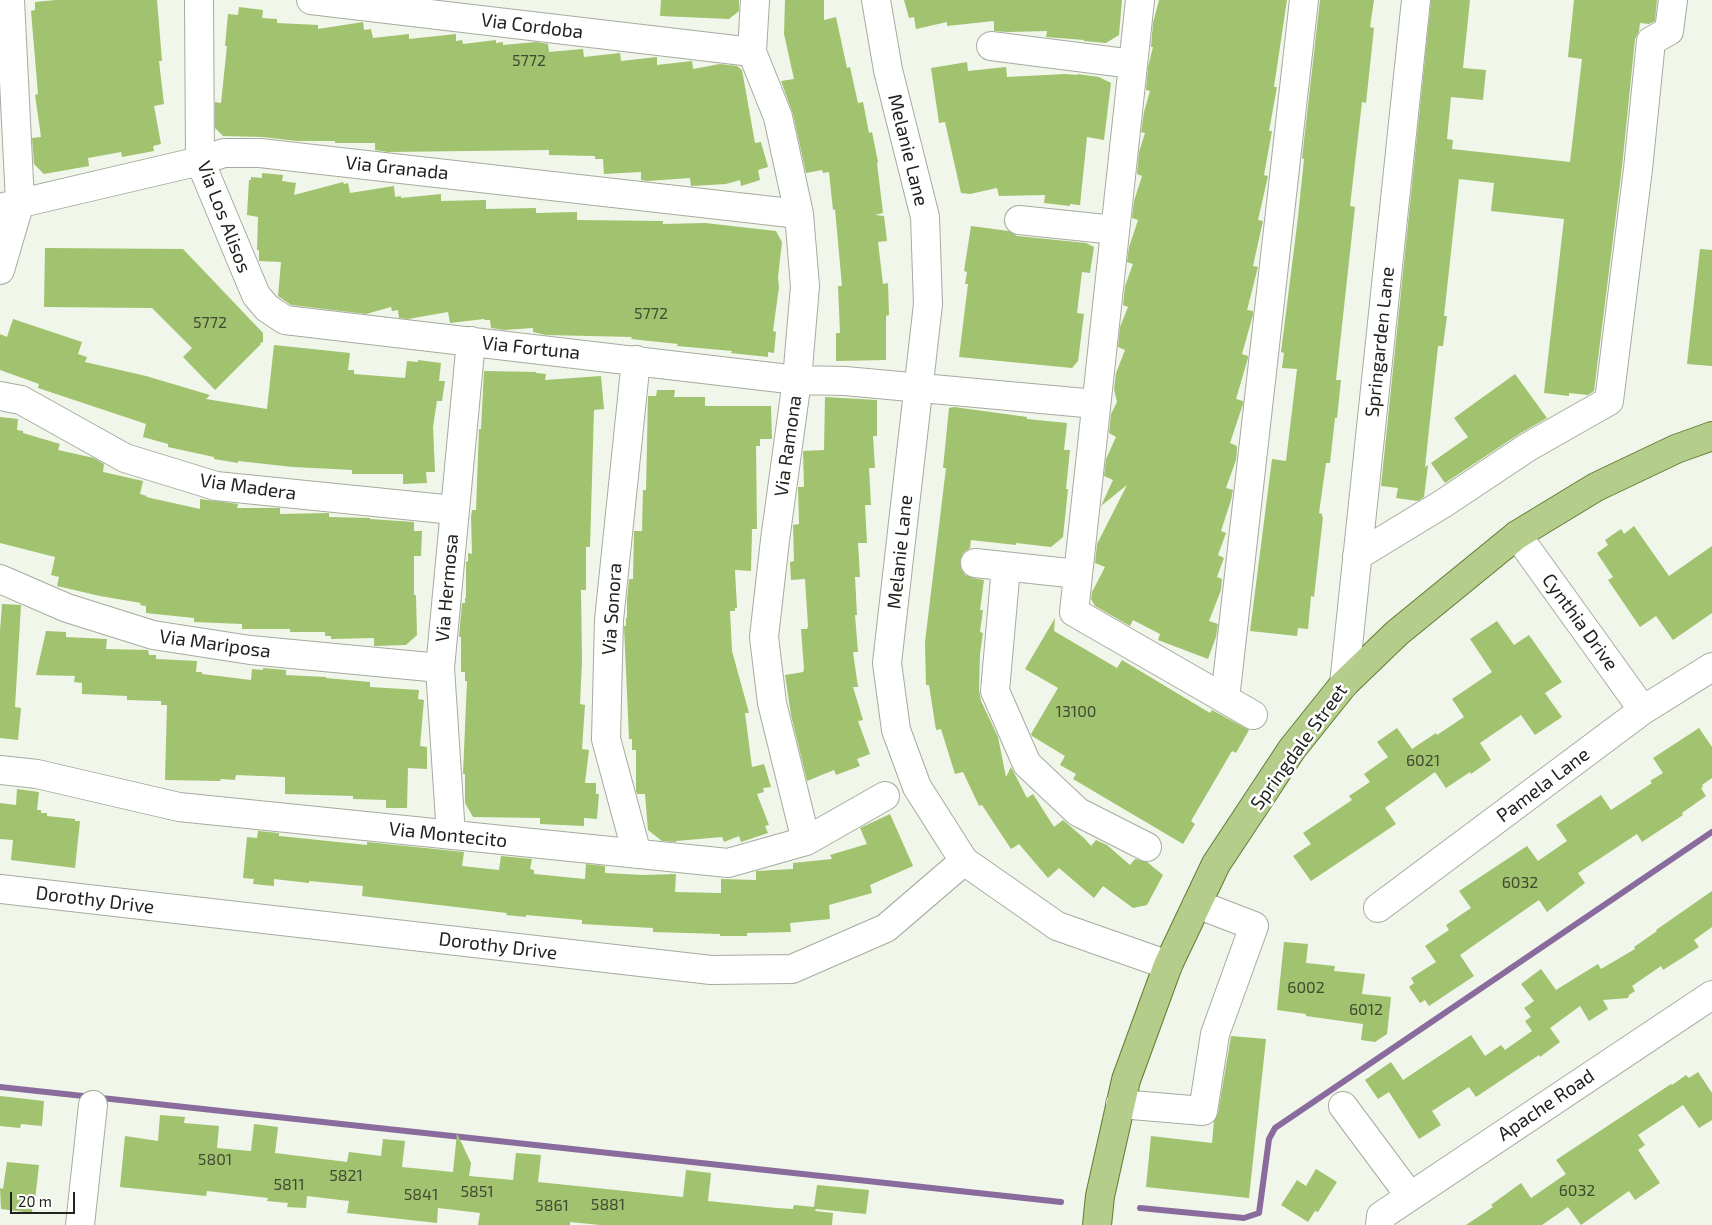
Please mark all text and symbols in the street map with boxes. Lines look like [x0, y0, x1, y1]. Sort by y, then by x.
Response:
street label: Via Cordoba [480, 8, 584, 44]
house number: 5772 [512, 51, 546, 71]
street label: Melanie Lane [883, 92, 933, 208]
street label: Via Granada [344, 151, 450, 185]
street label: Via Los Alisos [192, 158, 256, 276]
street label: Springarden Lane [1361, 266, 1399, 418]
house number: 5772 [634, 304, 668, 324]
house number: 5772 [193, 313, 227, 333]
street label: Via Fortuna [481, 331, 581, 365]
street label: Via Ramona [770, 394, 806, 498]
street label: Via Madera [198, 469, 298, 505]
street label: Melanie Lane [883, 494, 917, 610]
street label: Via Hermosa [431, 533, 463, 643]
street label: Via Sonora [597, 562, 627, 656]
street label: Cynthia Drive [1537, 569, 1623, 675]
street label: Via Mariposa [158, 625, 272, 663]
street label: Springdale Street [1246, 680, 1352, 814]
house number: 13100 [1056, 702, 1096, 722]
street label: Pamela Lane [1492, 743, 1594, 827]
house number: 6021 [1406, 751, 1440, 771]
street label: Via Montecito [388, 817, 508, 853]
house number: 6032 [1502, 873, 1538, 893]
street label: Dorothy Drive [34, 881, 156, 919]
street label: Dorothy Drive [437, 927, 559, 965]
house number: 6002 [1287, 978, 1325, 998]
house number: 6012 [1349, 1000, 1383, 1020]
street label: Apache Road [1493, 1064, 1599, 1146]
house number: 5801 [198, 1150, 232, 1170]
house number: 5821 [329, 1166, 363, 1186]
house number: 5811 [273, 1175, 305, 1195]
house number: 6032 [1559, 1181, 1595, 1201]
scale bar [12, 1182, 78, 1214]
house number: 5851 [460, 1182, 494, 1202]
house number: 5841 [404, 1185, 438, 1205]
text: 20 m [18, 1192, 52, 1210]
house number: 5881 [591, 1195, 625, 1215]
house number: 5861 [535, 1196, 569, 1216]

